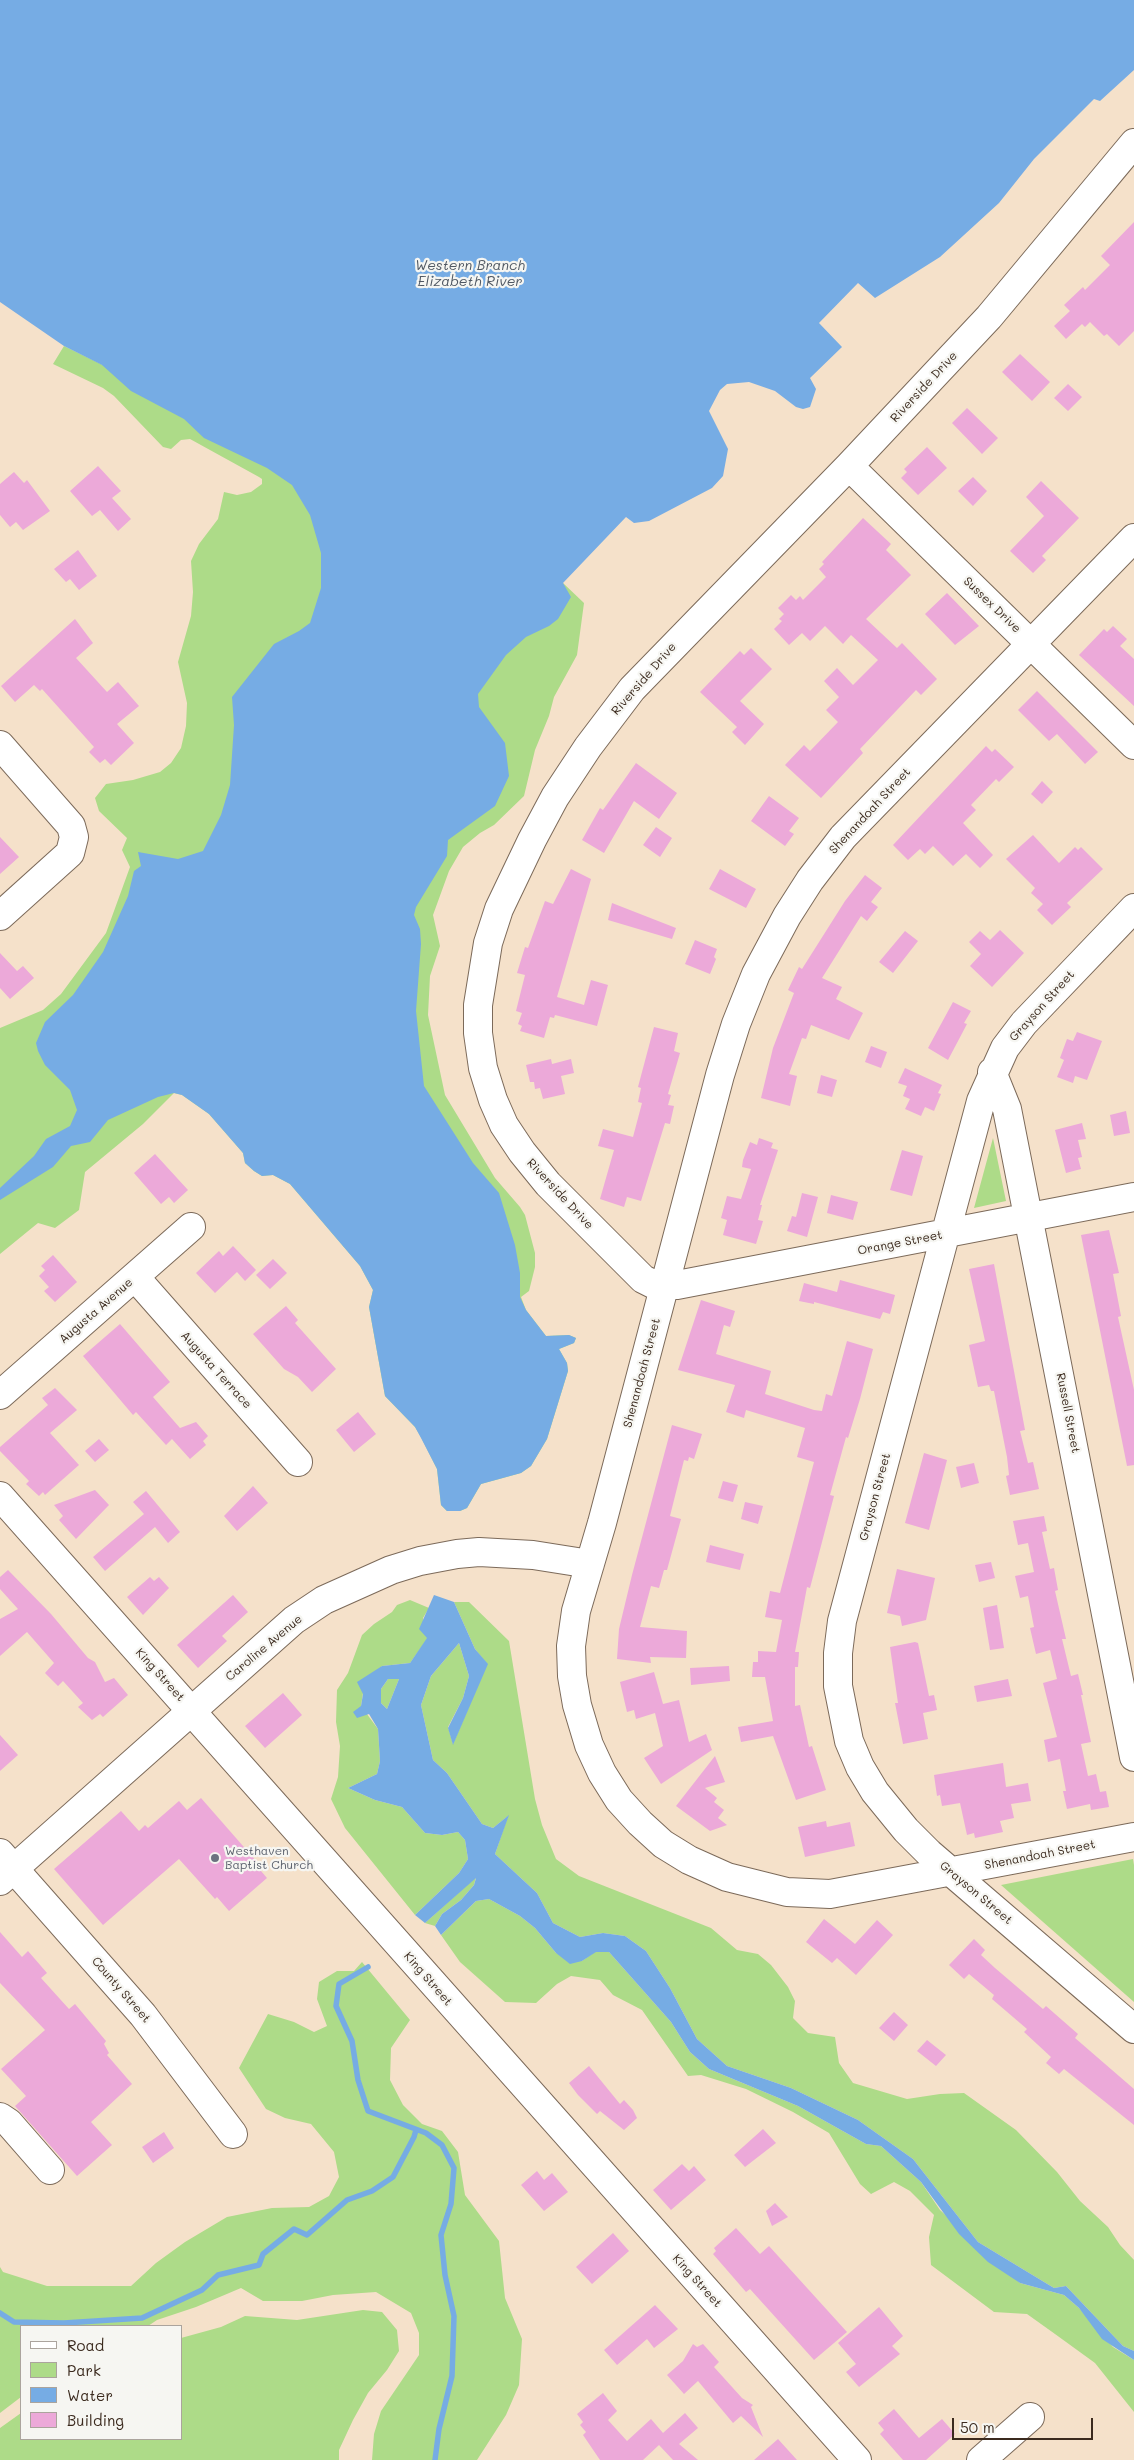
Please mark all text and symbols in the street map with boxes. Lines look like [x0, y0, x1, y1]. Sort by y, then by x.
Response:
water label: Western Branch Elizabeth River [415, 258, 525, 290]
street label: Riverside Drive [888, 349, 960, 425]
street label: Sussex Drive [960, 574, 1024, 636]
street label: Riverside Drive [609, 640, 679, 718]
street label: Shenandoah Street [826, 765, 914, 857]
street label: Grayson Street [1006, 968, 1078, 1044]
street label: Riverside Drive [524, 1156, 596, 1232]
street label: Orange Street [856, 1228, 944, 1258]
street label: Augusta Avenue [56, 1275, 136, 1347]
street label: Shenandoah Street [620, 1317, 664, 1429]
street label: Augusta Terrace [178, 1328, 254, 1412]
street label: Russell Street [1053, 1372, 1083, 1454]
street label: Grayson Street [856, 1452, 894, 1542]
street label: Caroline Avenue [223, 1612, 305, 1684]
street label: King Street [132, 1645, 188, 1705]
street label: Shenandoah Street [983, 1837, 1097, 1873]
place label: Westhaven Baptist Church [225, 1844, 313, 1872]
marker: Westhaven Baptist Church [209, 1852, 221, 1864]
street label: Grayson Street [937, 1858, 1015, 1928]
street label: King Street [401, 1949, 455, 2009]
street label: County Street [89, 1954, 153, 2026]
street label: King Street [669, 2251, 725, 2311]
legend [20, 2325, 182, 2440]
text: Road [67, 2335, 104, 2355]
text: Park [67, 2360, 101, 2380]
text: Water [67, 2385, 113, 2405]
scale bar [954, 2408, 1095, 2440]
text: Building [67, 2410, 124, 2430]
text: 50 m [960, 2417, 995, 2437]

